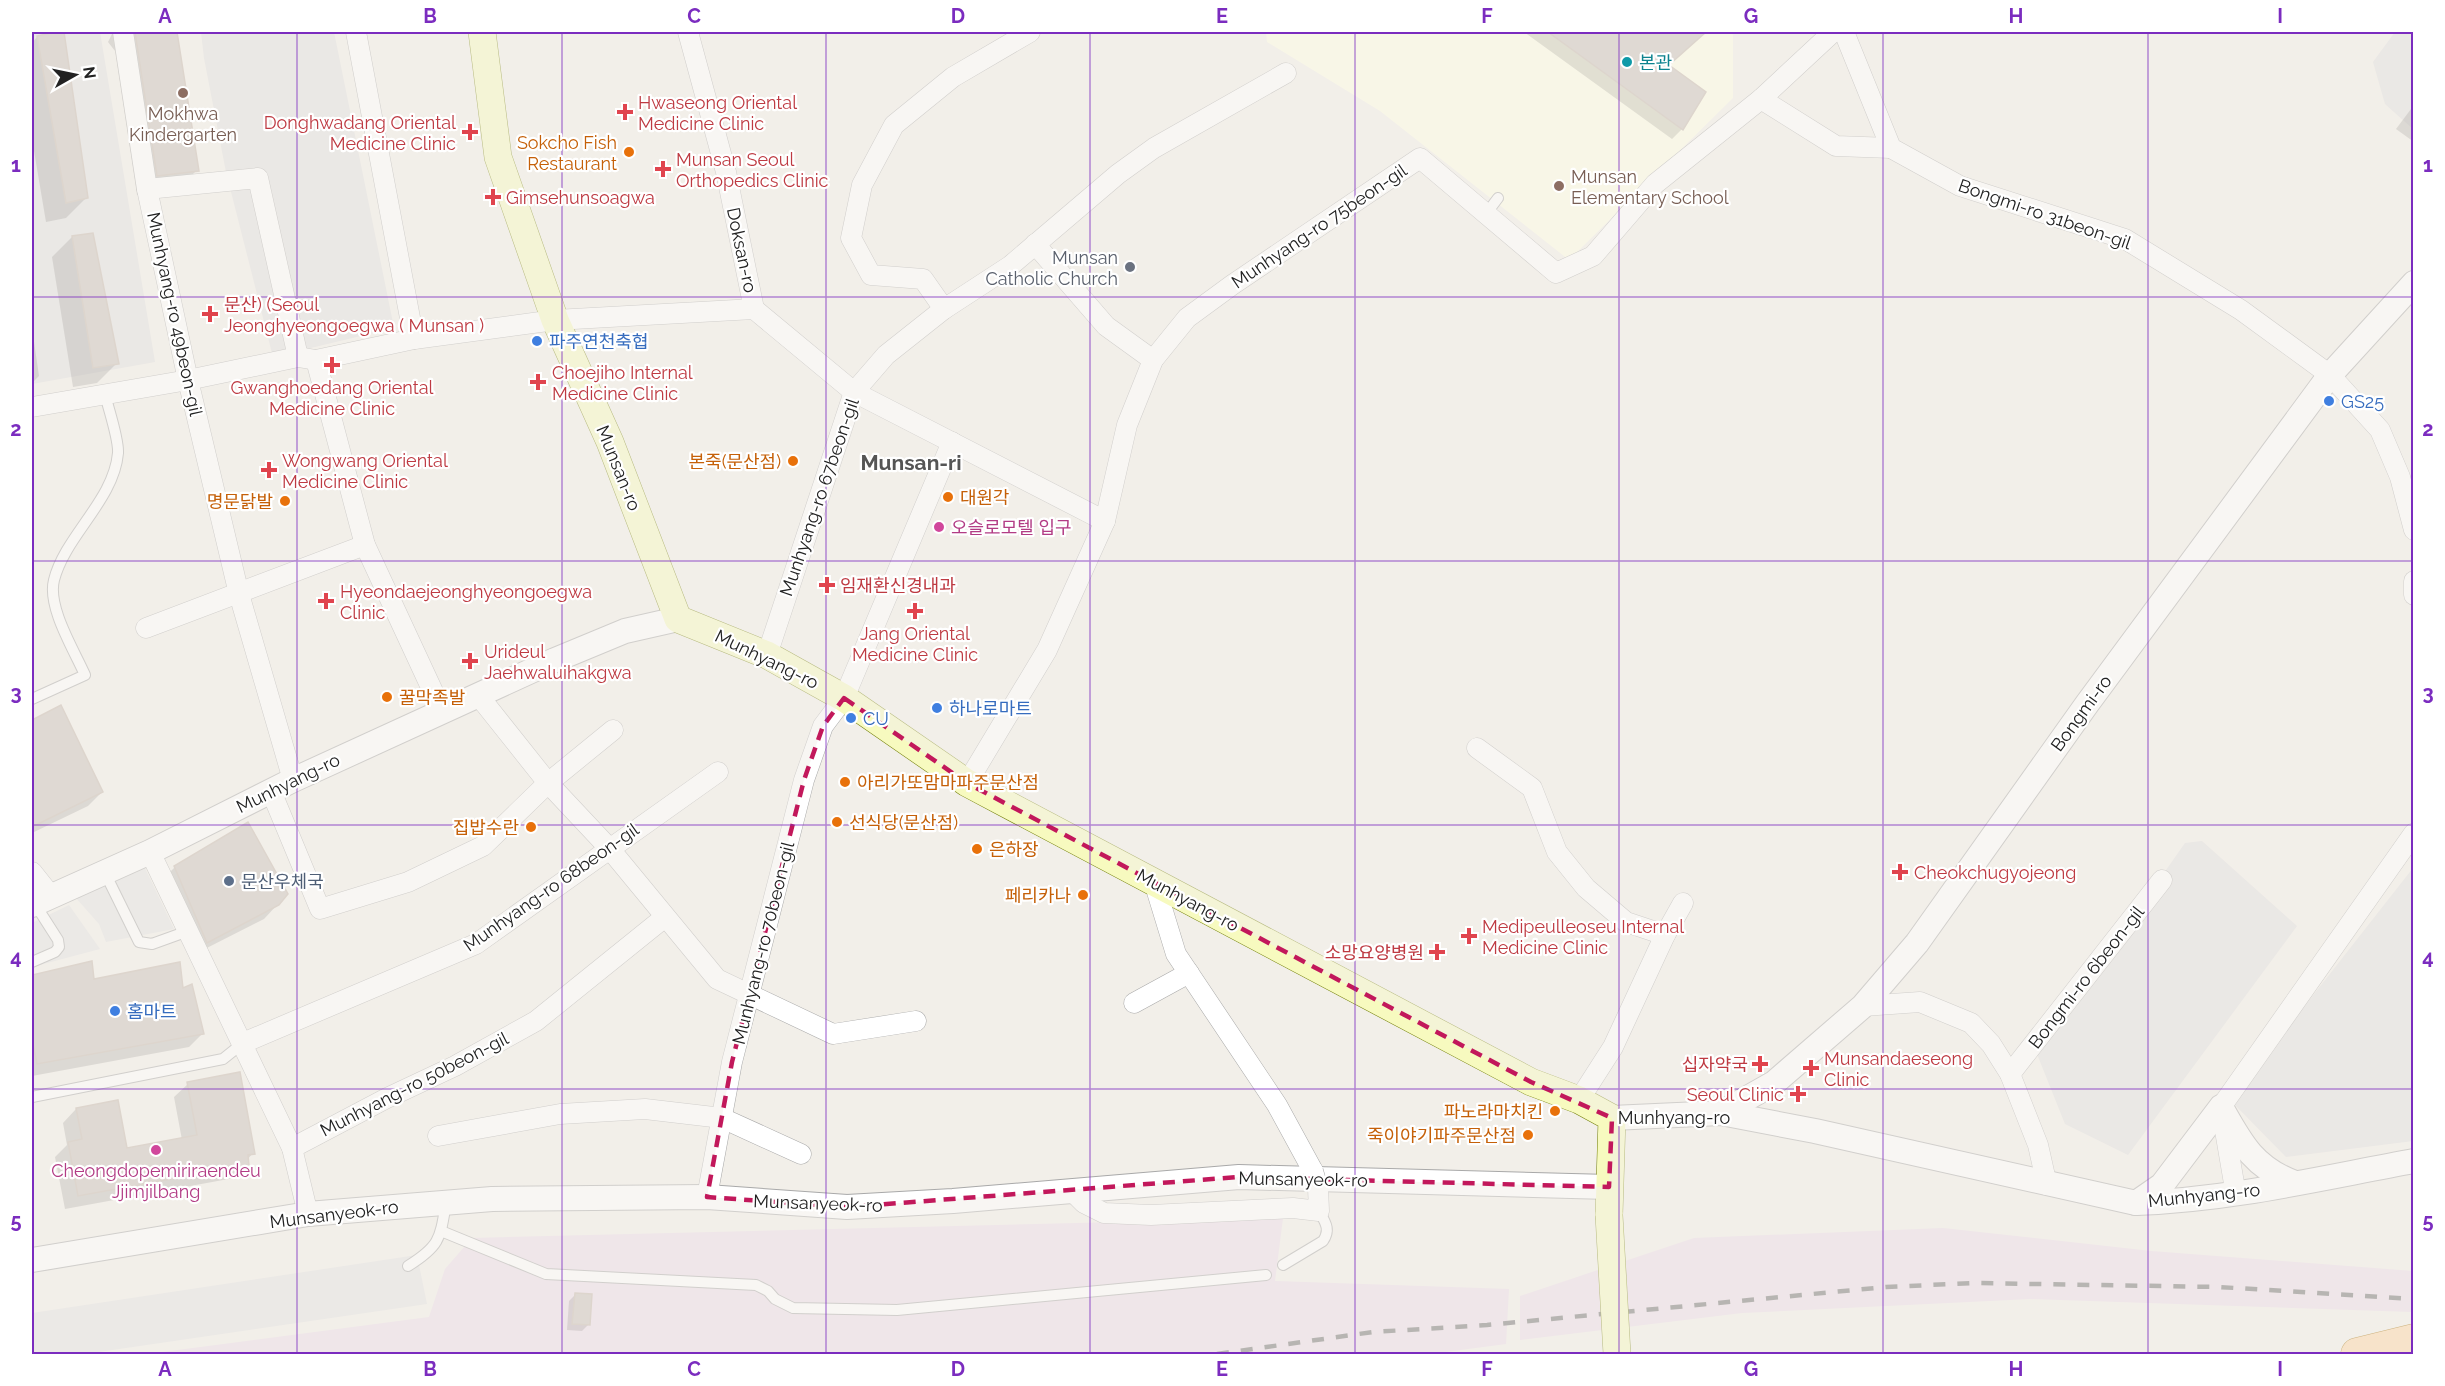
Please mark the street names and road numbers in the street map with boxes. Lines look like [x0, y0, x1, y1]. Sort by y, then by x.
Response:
street label: Munhyang-ro 75beon-gil [1227, 159, 1411, 292]
street label: Bongmi-ro 31beon-gil [1956, 175, 2134, 253]
street label: Doksan-ro [723, 206, 761, 295]
street label: Munhyang-ro 49beon-gil [143, 210, 207, 418]
street label: Munhyang-ro 67beon-gil [775, 395, 863, 599]
street label: Munsan-ro [592, 422, 646, 514]
street label: Munhyang-ro [712, 625, 822, 693]
street label: Bongmi-ro [2046, 671, 2116, 755]
street label: Munhyang-ro [233, 749, 343, 817]
street label: Munhyang-ro 68beon-gil [459, 818, 643, 956]
street label: Munhyang-ro 70beon-gil [728, 839, 798, 1046]
street label: Munhyang-ro [1133, 864, 1243, 936]
street label: Bongmi-ro 6beon-gil [2024, 902, 2148, 1052]
street label: Munhyang-ro 50beon-gil [316, 1027, 512, 1141]
street label: Munhyang-ro [1618, 1107, 1731, 1128]
street label: Munsanyeok-ro [1238, 1167, 1368, 1191]
street label: Munhyang-ro [2147, 1179, 2261, 1211]
street label: Munsanyeok-ro [753, 1190, 883, 1216]
street label: Munsanyeok-ro [268, 1196, 400, 1232]

